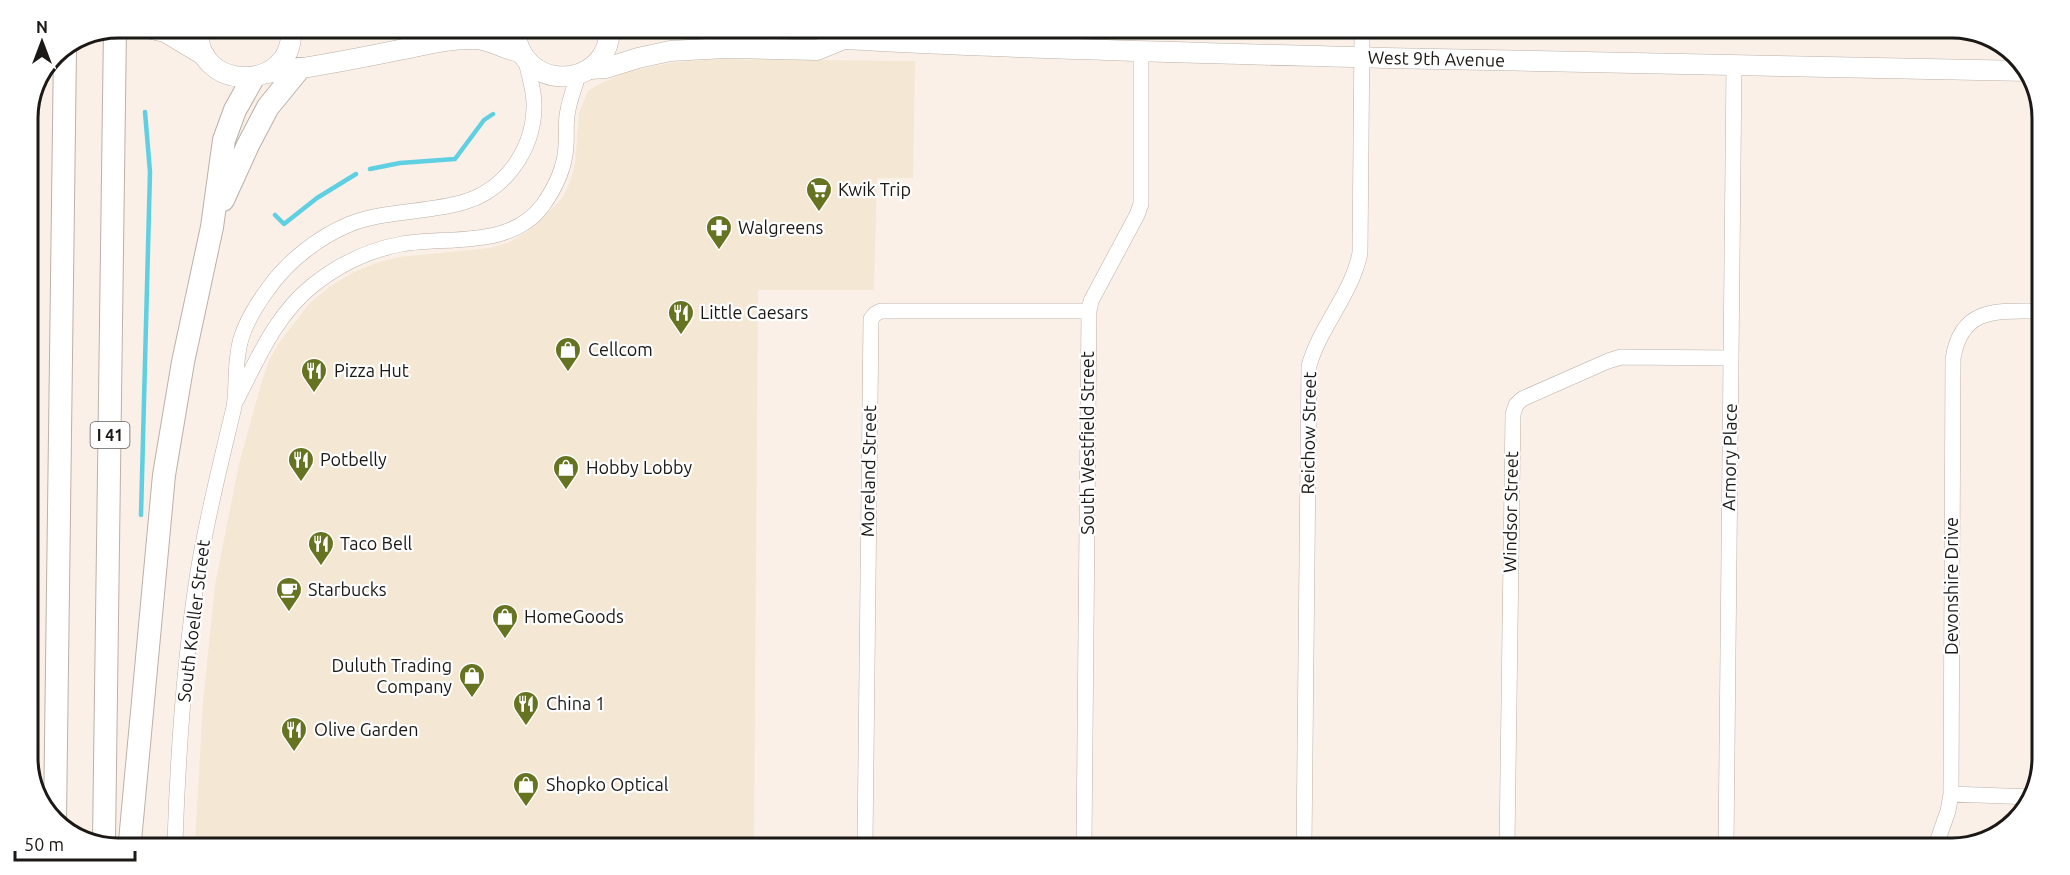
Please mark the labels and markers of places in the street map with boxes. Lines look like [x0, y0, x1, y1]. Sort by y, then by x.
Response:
supermarket icon: Kwik Trip [804, 175, 834, 213]
place label: Kwik Trip [838, 179, 911, 199]
pharmacy icon: Walgreens [704, 213, 734, 251]
place label: Walgreens [738, 217, 824, 237]
restaurant icon: Little Caesars [666, 298, 696, 336]
place label: Little Caesars [700, 302, 809, 322]
shop icon: Cellcom [553, 335, 583, 373]
place label: Cellcom [588, 339, 653, 359]
restaurant icon: Pizza Hut [299, 356, 329, 394]
place label: Pizza Hut [334, 360, 409, 380]
restaurant icon: Potbelly [286, 445, 316, 483]
place label: Potbelly [320, 449, 387, 469]
shop icon: Hobby Lobby [551, 453, 581, 491]
place label: Hobby Lobby [586, 457, 693, 477]
restaurant icon: Taco Bell [306, 529, 336, 567]
place label: Taco Bell [340, 533, 413, 553]
cafe icon: Starbucks [274, 575, 304, 613]
place label: Starbucks [308, 579, 387, 599]
shop icon: HomeGoods [490, 602, 520, 640]
place label: HomeGoods [524, 606, 624, 626]
place label: Duluth Trading Company [332, 655, 452, 696]
shop icon: Duluth Trading Company [457, 661, 487, 699]
restaurant icon: China 1 [511, 689, 541, 727]
place label: China 1 [546, 693, 606, 713]
restaurant icon: Olive Garden [279, 715, 309, 753]
place label: Olive Garden [314, 719, 419, 739]
shop icon: Shopko Optical [511, 770, 541, 808]
place label: Shopko Optical [546, 774, 669, 794]

